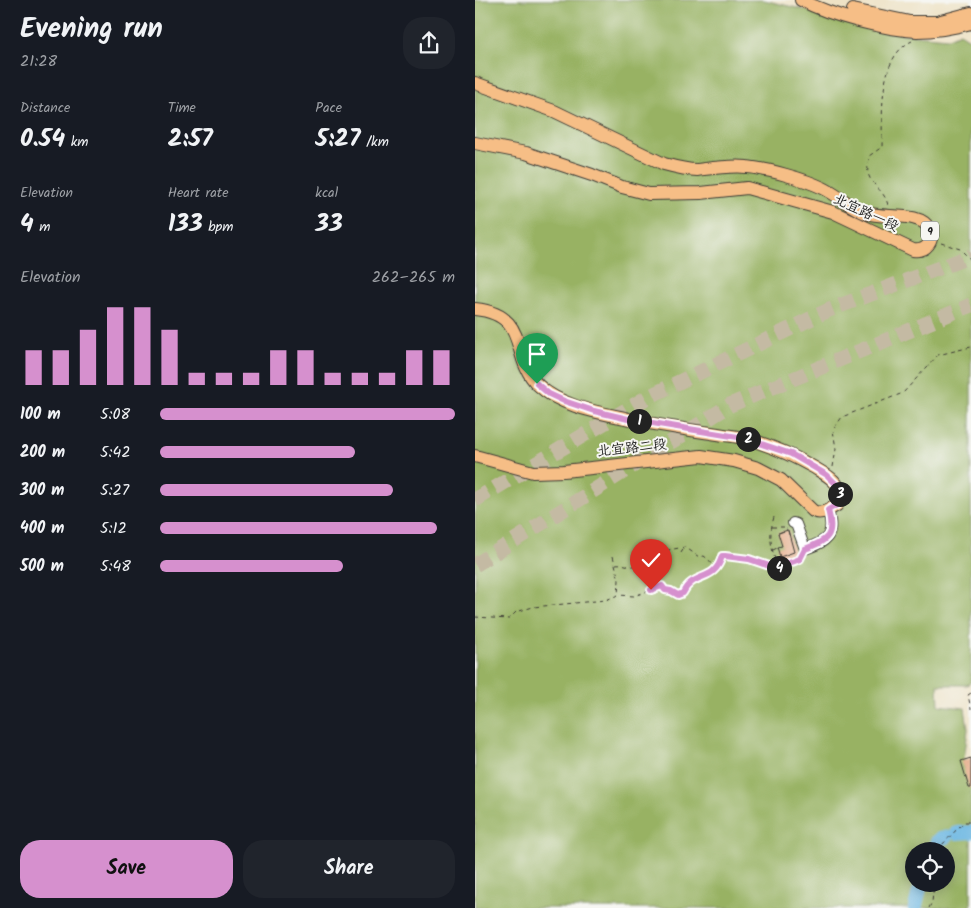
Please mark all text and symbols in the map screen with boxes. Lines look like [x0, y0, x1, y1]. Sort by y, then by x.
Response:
text: Evening run [20, 7, 163, 52]
button: share [403, 17, 455, 69]
text: 21:28 [20, 49, 57, 74]
text: Distance [20, 97, 70, 119]
text: Time [168, 97, 196, 119]
text: Pace [315, 97, 342, 119]
text: 0.54 [20, 119, 65, 159]
text: 2:57 [168, 119, 213, 159]
text: 5:27 [315, 119, 361, 159]
text: km [65, 131, 88, 153]
text: /km [361, 131, 389, 153]
text: Elevation [20, 182, 73, 204]
text: Heart rate [168, 182, 229, 204]
text: kcal [315, 182, 338, 204]
street label: 北宜路一段 [830, 188, 902, 238]
text: 4 [20, 204, 34, 244]
text: 133 [168, 204, 203, 244]
text: 33 [315, 204, 343, 244]
text: m [34, 216, 50, 238]
text: bpm [203, 216, 233, 238]
road number: 9 [921, 222, 939, 240]
text: Elevation [20, 265, 81, 290]
text: 262–265 m [372, 265, 455, 290]
pin [516, 333, 558, 384]
icon: arrive [523, 340, 551, 368]
text: 100 m [20, 402, 61, 427]
text: 5:08 [100, 402, 130, 427]
pin: 1 [627, 408, 651, 434]
text: 1 [637, 410, 642, 432]
pin: 2 [735, 426, 761, 452]
text: 2 [744, 428, 753, 450]
street label: 北宜路二段 [596, 433, 668, 463]
text: 200 m [20, 440, 65, 465]
text: 5:42 [100, 440, 131, 465]
text: 300 m [20, 478, 64, 503]
text: 5:27 [100, 478, 129, 503]
pin: 3 [827, 482, 853, 506]
text: 3 [837, 483, 844, 505]
text: 400 m [20, 516, 64, 541]
text: 5:12 [100, 516, 127, 541]
pin [630, 539, 672, 590]
icon: check [637, 546, 665, 574]
text: 500 m [20, 554, 64, 579]
text: 5:48 [100, 554, 131, 579]
pin: 4 [767, 556, 791, 580]
text: 4 [776, 557, 783, 579]
button: Save [20, 840, 233, 898]
button: Share [243, 840, 455, 898]
map controls [905, 842, 955, 892]
button: locate [905, 842, 955, 892]

